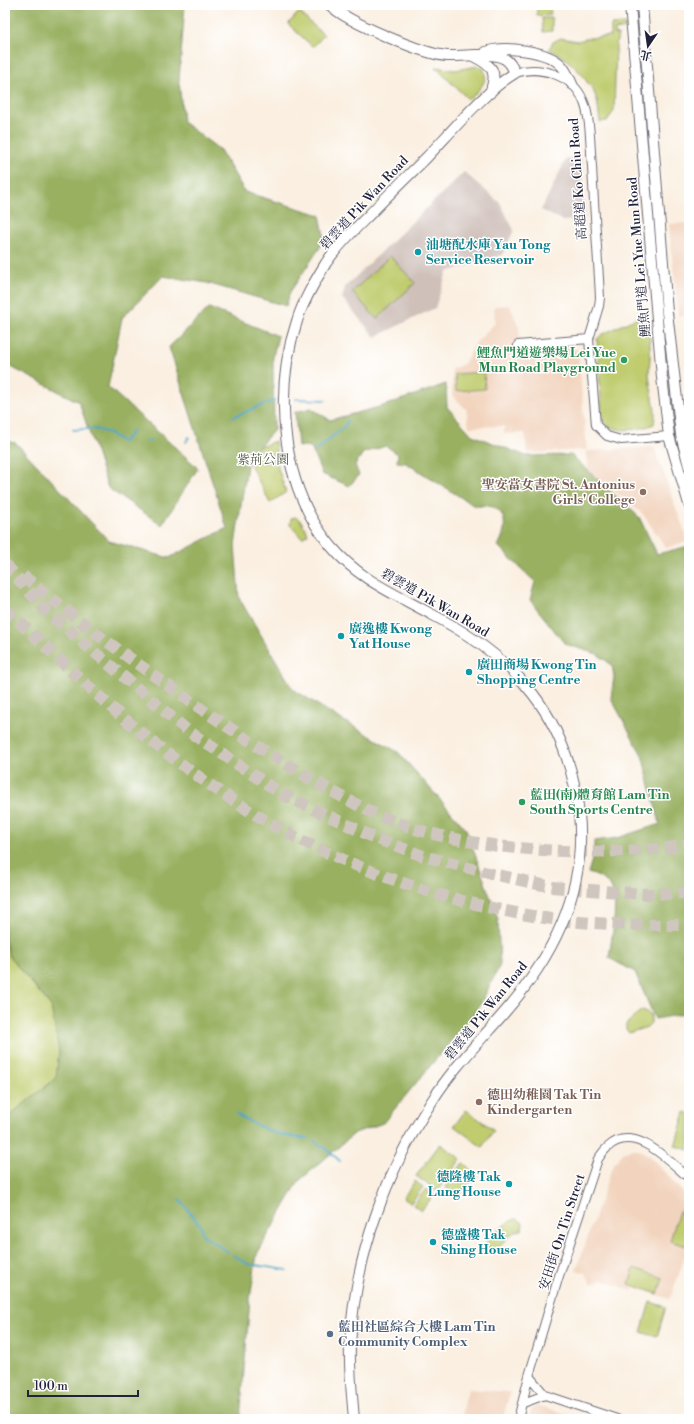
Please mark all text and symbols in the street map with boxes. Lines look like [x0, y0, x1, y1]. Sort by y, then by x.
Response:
north arrow [628, 26, 668, 66]
text: 北 [639, 47, 653, 63]
street label: 高超道 Ko Chiu Road [566, 117, 590, 241]
street label: 碧雲道 Pik Wan Road [316, 152, 412, 253]
street label: 鯉魚門道 Lei Yue Mun Road [624, 176, 654, 338]
place label: 油塘配水庫 Yau Tong Service Reservoir [426, 237, 551, 268]
marker: 油塘配水庫 Yau Tong Service Reservoir [413, 247, 423, 257]
place label: 鯉魚門道遊樂場 Lei Yue Mun Road Playground [476, 345, 616, 376]
marker: 鯉魚門道遊樂場 Lei Yue Mun Road Playground [619, 355, 629, 365]
park label: 紫荊公園 [237, 452, 289, 468]
place label: 聖安當女書院 St. Antonius Girls' College [482, 477, 635, 508]
marker: 聖安當女書院 St. Antonius Girls' College [638, 487, 648, 497]
street label: 碧雲道 Pik Wan Road [378, 565, 493, 641]
place label: 廣逸樓 Kwong Yat House [349, 621, 433, 652]
marker: 廣逸樓 Kwong Yat House [336, 631, 346, 641]
place label: 廣田商場 Kwong Tin Shopping Centre [477, 657, 597, 688]
marker: 廣田商場 Kwong Tin Shopping Centre [464, 667, 474, 677]
place label: 藍田(南)體育館 Lam Tin South Sports Centre [530, 787, 669, 818]
marker: 藍田(南)體育館 Lam Tin South Sports Centre [517, 797, 527, 807]
street label: 碧雲道 Pik Wan Road [441, 958, 531, 1064]
place label: 德田幼稚園 Tak Tin Kindergarten [487, 1087, 601, 1118]
marker: 德田幼稚園 Tak Tin Kindergarten [474, 1097, 484, 1107]
place label: 德隆樓 Tak Lung House [428, 1169, 502, 1200]
street label: 安田街 On Tin Street [536, 1171, 588, 1292]
marker: 德隆樓 Tak Lung House [504, 1179, 514, 1189]
place label: 德盛樓 Tak Shing House [441, 1227, 517, 1258]
marker: 德盛樓 Tak Shing House [428, 1237, 438, 1247]
place label: 藍田社區綜合大樓 Lam Tin Community Complex [338, 1319, 495, 1350]
marker: 藍田社區綜合大樓 Lam Tin Community Complex [325, 1329, 335, 1339]
scale bar [28, 1372, 138, 1398]
text: 100 m [34, 1379, 68, 1394]

